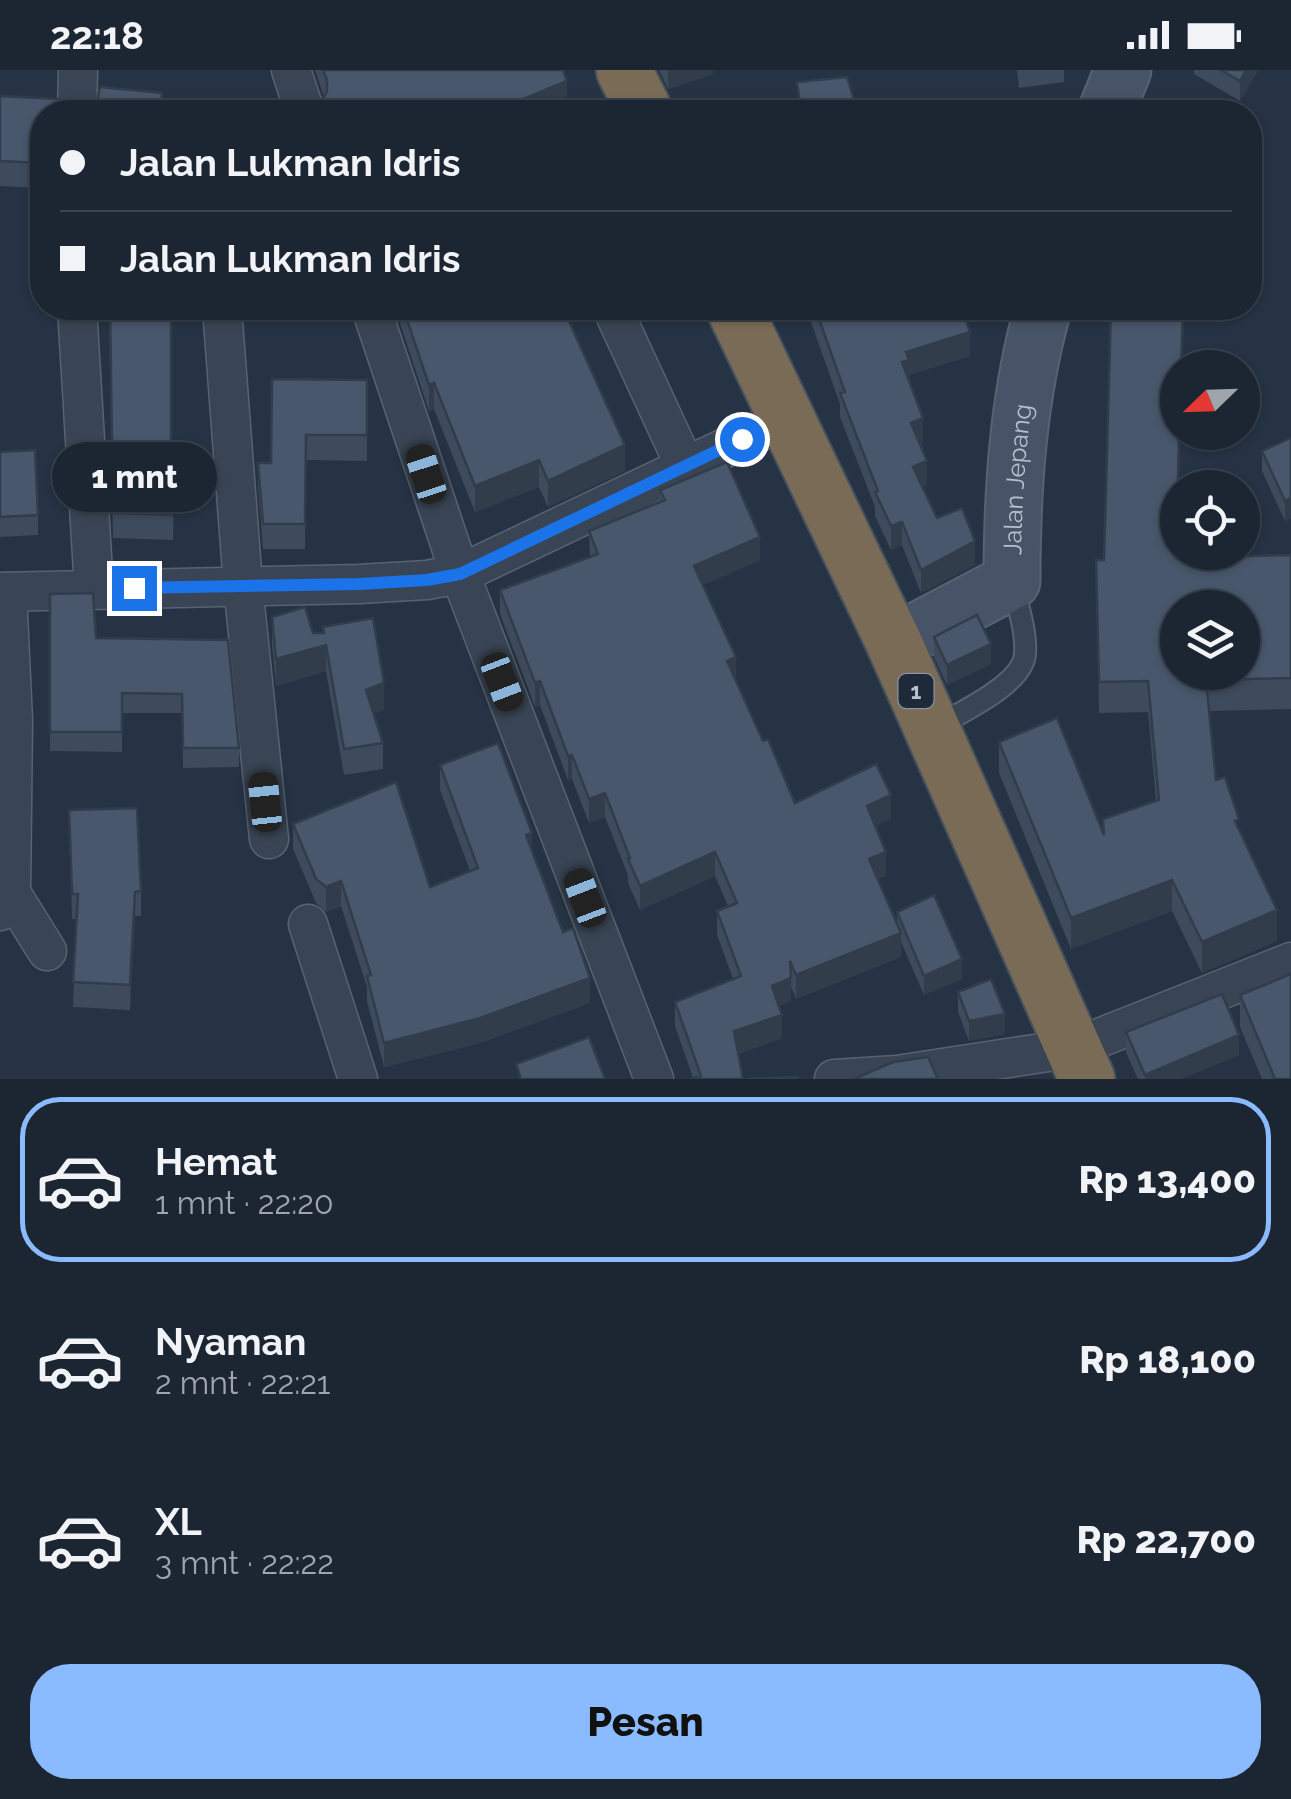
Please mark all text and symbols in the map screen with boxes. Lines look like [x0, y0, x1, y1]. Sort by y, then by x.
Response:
text: 22:18 [50, 13, 144, 58]
text: Jalan Lukman Idris [120, 140, 460, 185]
text: Jalan Lukman Idris [120, 236, 460, 281]
north arrow [1160, 350, 1260, 450]
map controls [1160, 350, 1260, 690]
street label: Jalan Jepang [997, 402, 1038, 555]
route start [720, 417, 765, 462]
car [402, 441, 450, 507]
callout: 1 mnt [52, 443, 216, 513]
text: 1 mnt [91, 458, 178, 495]
button: locate [1160, 470, 1260, 570]
route end [112, 566, 157, 611]
button: layers [1160, 590, 1260, 690]
car [477, 649, 527, 715]
road number: 1 [898, 674, 934, 708]
car [247, 771, 283, 833]
car [560, 865, 610, 931]
icon: car [35, 1135, 125, 1225]
text: Hemat [155, 1139, 277, 1184]
text: Rp 13,400 [1078, 1157, 1256, 1202]
text: 1 mnt · 22:20 [155, 1184, 333, 1221]
icon: car [35, 1315, 125, 1405]
text: Nyaman [155, 1319, 306, 1364]
text: Rp 18,100 [1079, 1337, 1256, 1382]
text: 2 mnt · 22:21 [155, 1364, 331, 1401]
icon: car [35, 1495, 125, 1585]
text: XL [155, 1499, 202, 1544]
text: Rp 22,700 [1076, 1517, 1256, 1562]
text: 3 mnt · 22:22 [155, 1544, 334, 1581]
button: Pesan [30, 1664, 1261, 1779]

